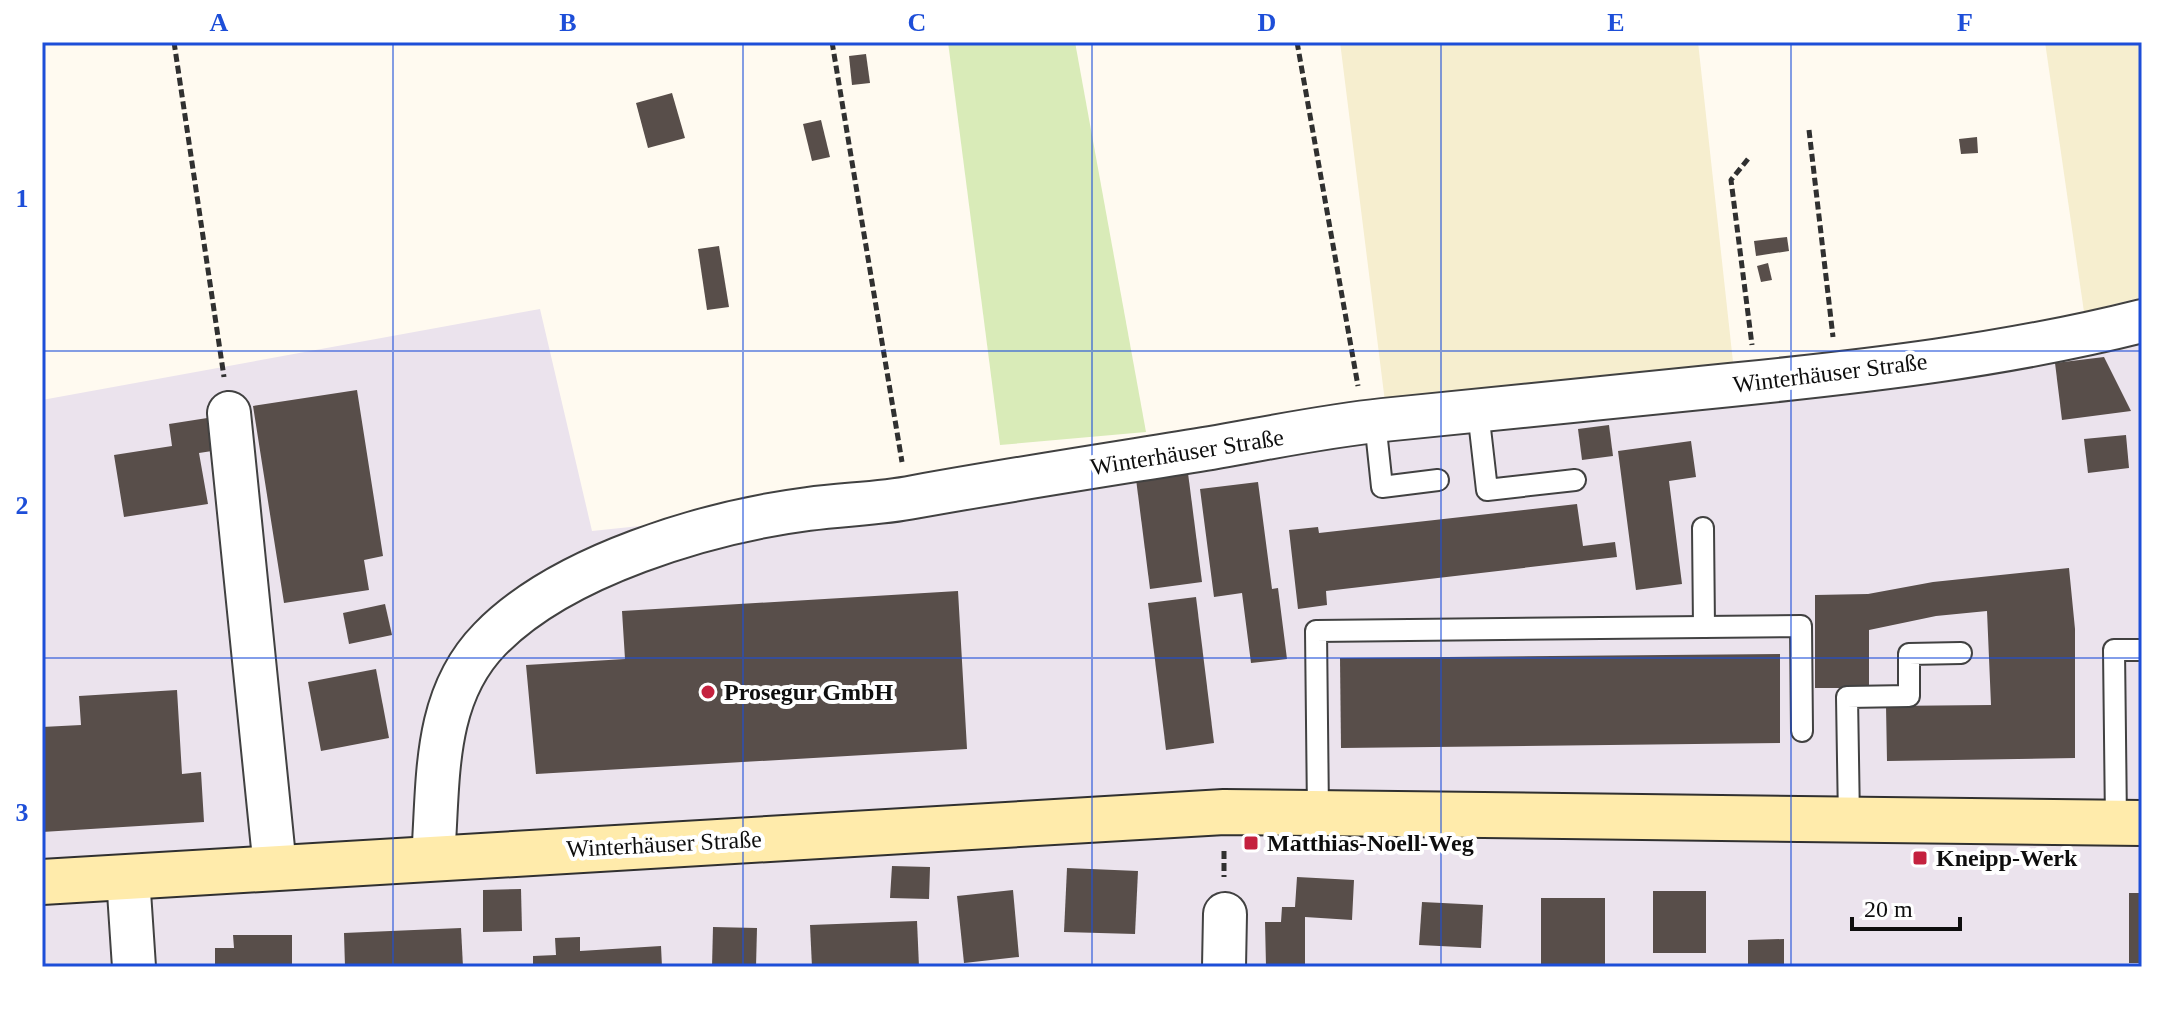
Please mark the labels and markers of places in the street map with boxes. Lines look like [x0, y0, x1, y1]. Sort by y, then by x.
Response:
place label: Prosegur GmbH [724, 679, 893, 705]
marker: Prosegur GmbH [699, 683, 717, 701]
place label: Matthias-Noell-Weg [1267, 830, 1474, 856]
marker: Matthias-Noell-Weg [1242, 834, 1260, 852]
place label: Kneipp-Werk [1936, 845, 2078, 871]
marker: Kneipp-Werk [1911, 849, 1929, 867]

